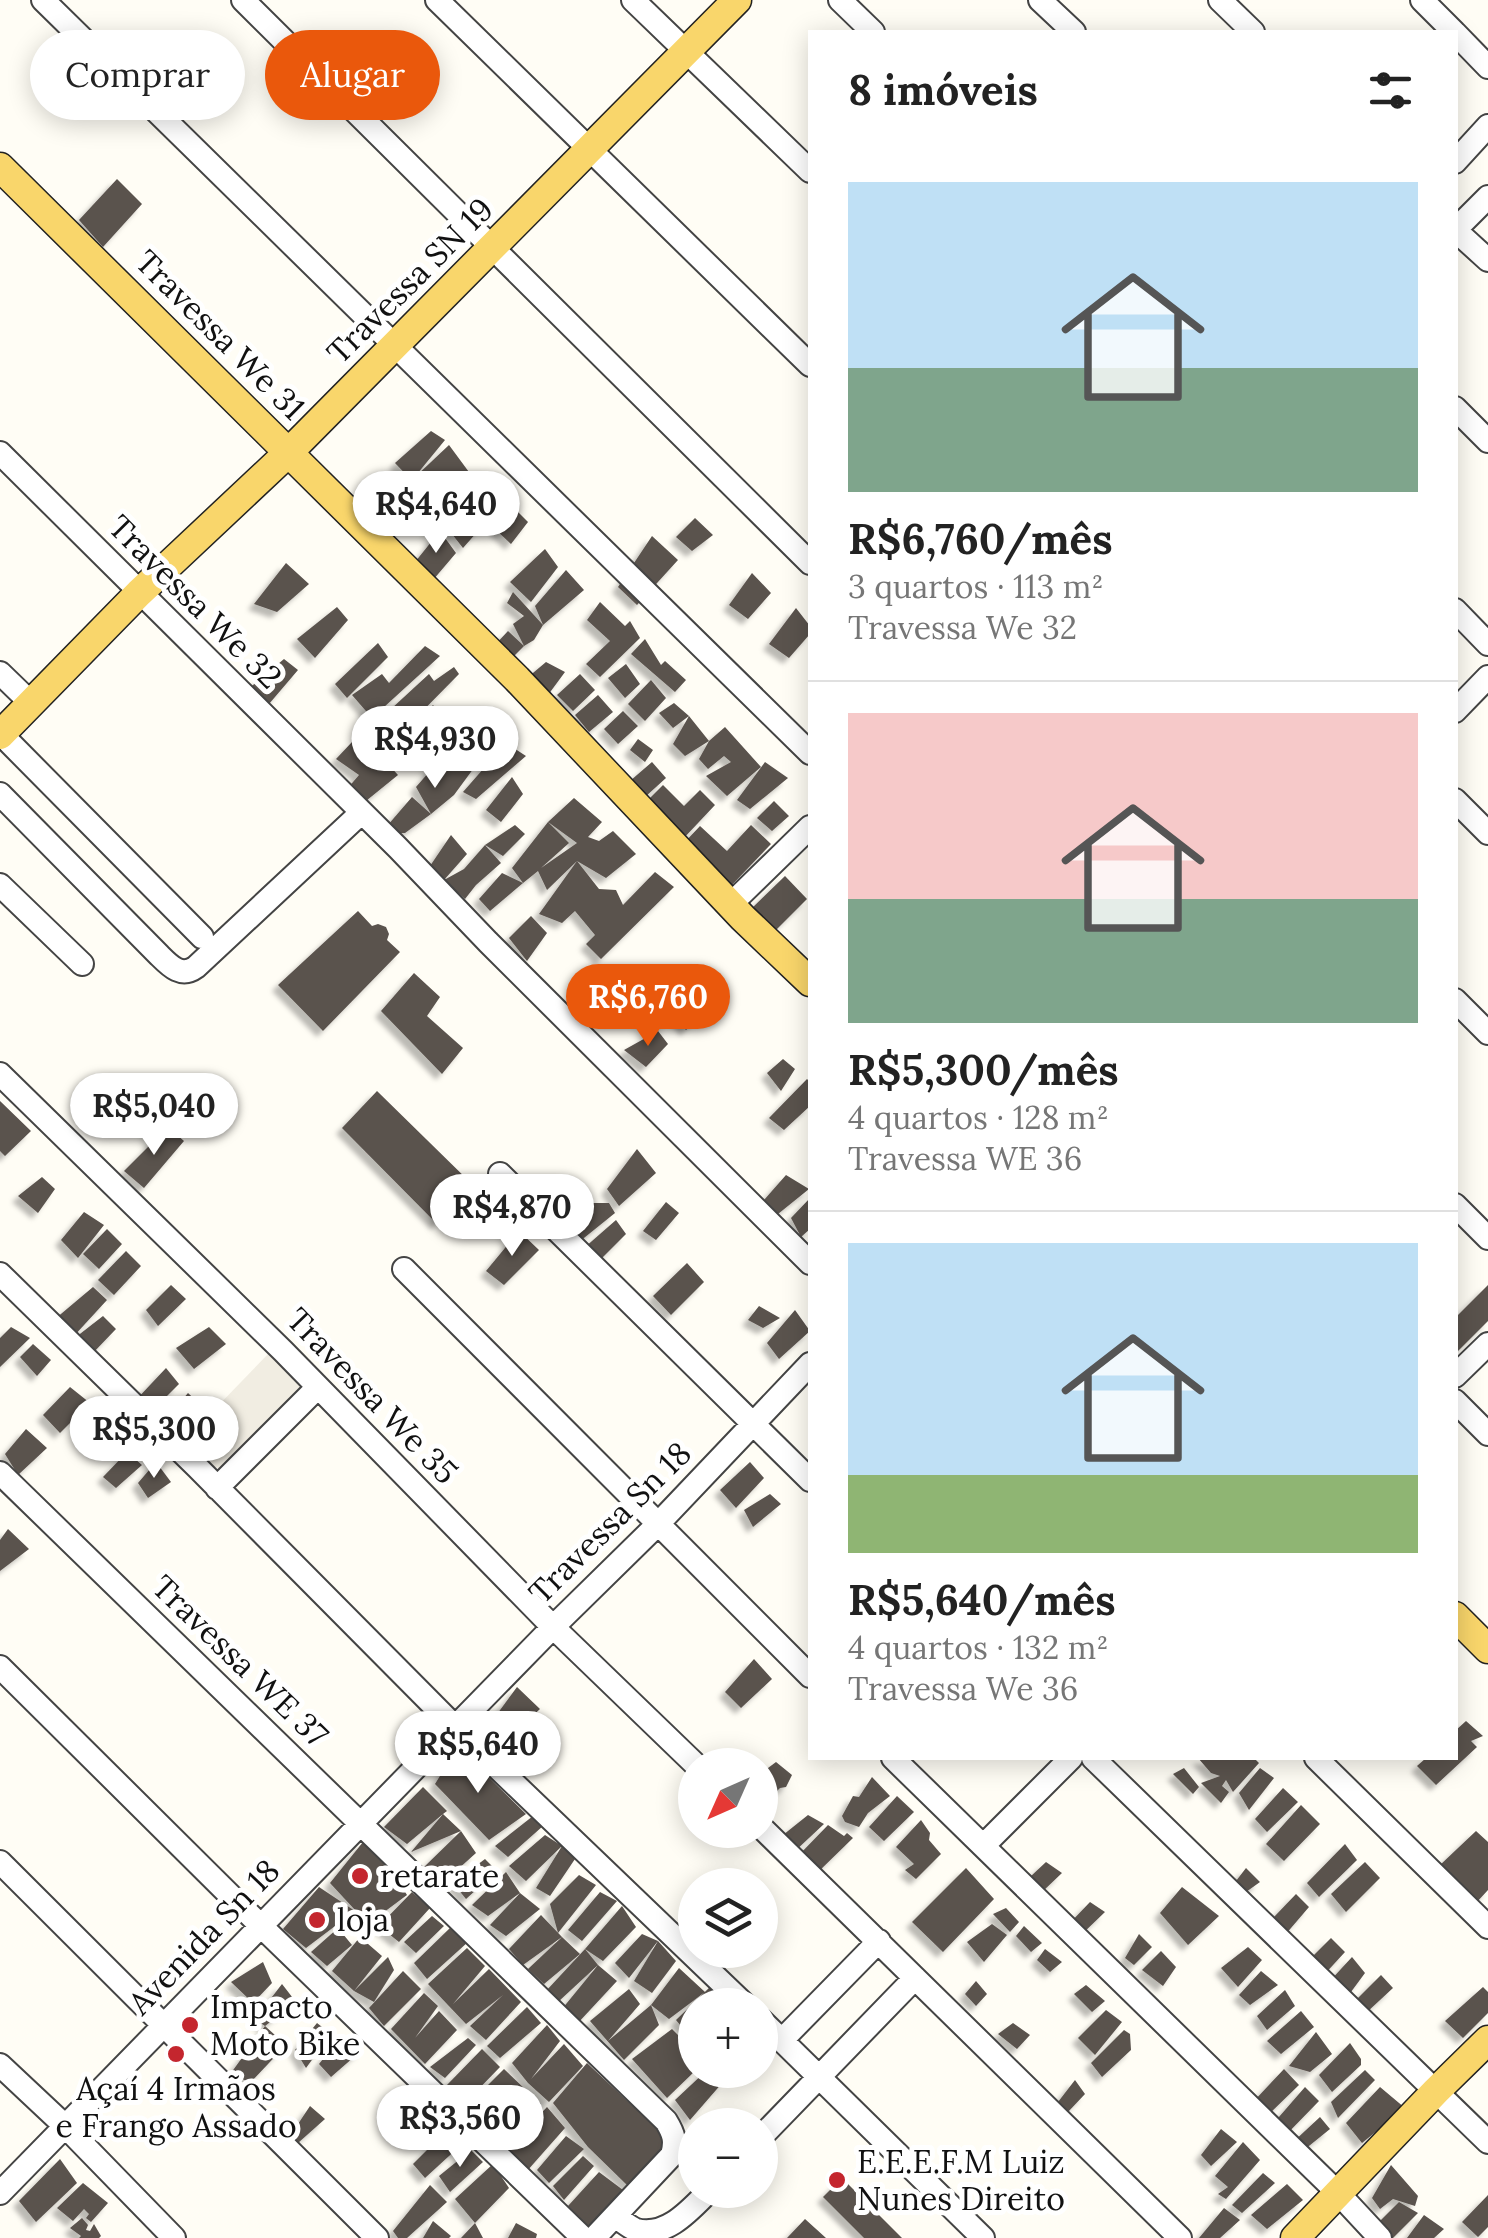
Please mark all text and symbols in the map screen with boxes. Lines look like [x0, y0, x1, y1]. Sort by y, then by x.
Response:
chip: Comprar [30, 30, 245, 120]
chip: Alugar [265, 30, 440, 120]
text: 8 imóveis [848, 63, 1038, 117]
icon: filters [1363, 63, 1418, 118]
street label: Travessa SN 19 [318, 189, 501, 372]
street label: Travessa We 31 [127, 241, 314, 428]
icon: home [1043, 247, 1223, 427]
pin: R$4,640 [344, 471, 528, 556]
text: R$4,640 [375, 483, 497, 524]
street label: Travessa We 32 [100, 506, 291, 697]
text: R$6,760/mês [848, 512, 1113, 566]
text: 3 quartos · 113 m² [848, 566, 1104, 607]
text: Travessa We 32 [848, 607, 1077, 648]
pin: R$4,930 [343, 706, 527, 791]
text: R$4,930 [374, 718, 496, 759]
icon: home [1043, 778, 1223, 958]
pin: R$6,760 [556, 964, 740, 1049]
text: R$6,760 [588, 976, 708, 1017]
text: R$5,300/mês [848, 1043, 1119, 1097]
pin: R$5,040 [62, 1073, 246, 1158]
text: R$5,040 [92, 1085, 216, 1126]
text: 4 quartos · 128 m² [848, 1097, 1109, 1138]
text: Travessa WE 36 [848, 1138, 1082, 1179]
pin: R$4,870 [420, 1174, 604, 1259]
text: R$4,870 [452, 1186, 572, 1227]
street label: Travessa We 35 [278, 1299, 467, 1492]
icon: home [1043, 1308, 1223, 1488]
pin: R$5,300 [62, 1396, 246, 1481]
text: R$5,300 [92, 1408, 216, 1449]
street label: Travessa Sn 18 [520, 1433, 699, 1612]
street label: Travessa WE 37 [144, 1566, 337, 1755]
text: R$5,640/mês [848, 1573, 1116, 1627]
text: 4 quartos · 132 m² [848, 1627, 1109, 1668]
text: Travessa We 36 [848, 1668, 1078, 1709]
pin: R$5,640 [386, 1711, 570, 1796]
text: R$5,640 [417, 1723, 539, 1764]
north arrow [678, 1748, 778, 1848]
map controls [678, 1748, 778, 2208]
street label: Avenida Sn 18 [119, 1850, 288, 2024]
place label: retarate [380, 1855, 499, 1896]
marker: retarate [349, 1865, 371, 1887]
button: layers [678, 1868, 778, 1968]
place label: loja [337, 1899, 389, 1940]
marker: loja [306, 1909, 328, 1931]
place label: Impacto Moto Bike [210, 1986, 360, 2064]
button: + [678, 1988, 778, 2088]
marker: Impacto Moto Bike [179, 2014, 201, 2036]
marker: Açaí 4 Irmãos e Frango Assado [165, 2043, 187, 2065]
place label: Açaí 4 Irmãos e Frango Assado [55, 2068, 297, 2146]
pin: R$3,560 [368, 2085, 552, 2170]
text: R$3,560 [399, 2097, 521, 2138]
button: − [678, 2108, 778, 2208]
place label: E.E.E.F.M Luiz Nunes Direito [857, 2141, 1065, 2219]
marker: E.E.E.F.M Luiz Nunes Direito [826, 2169, 848, 2191]

